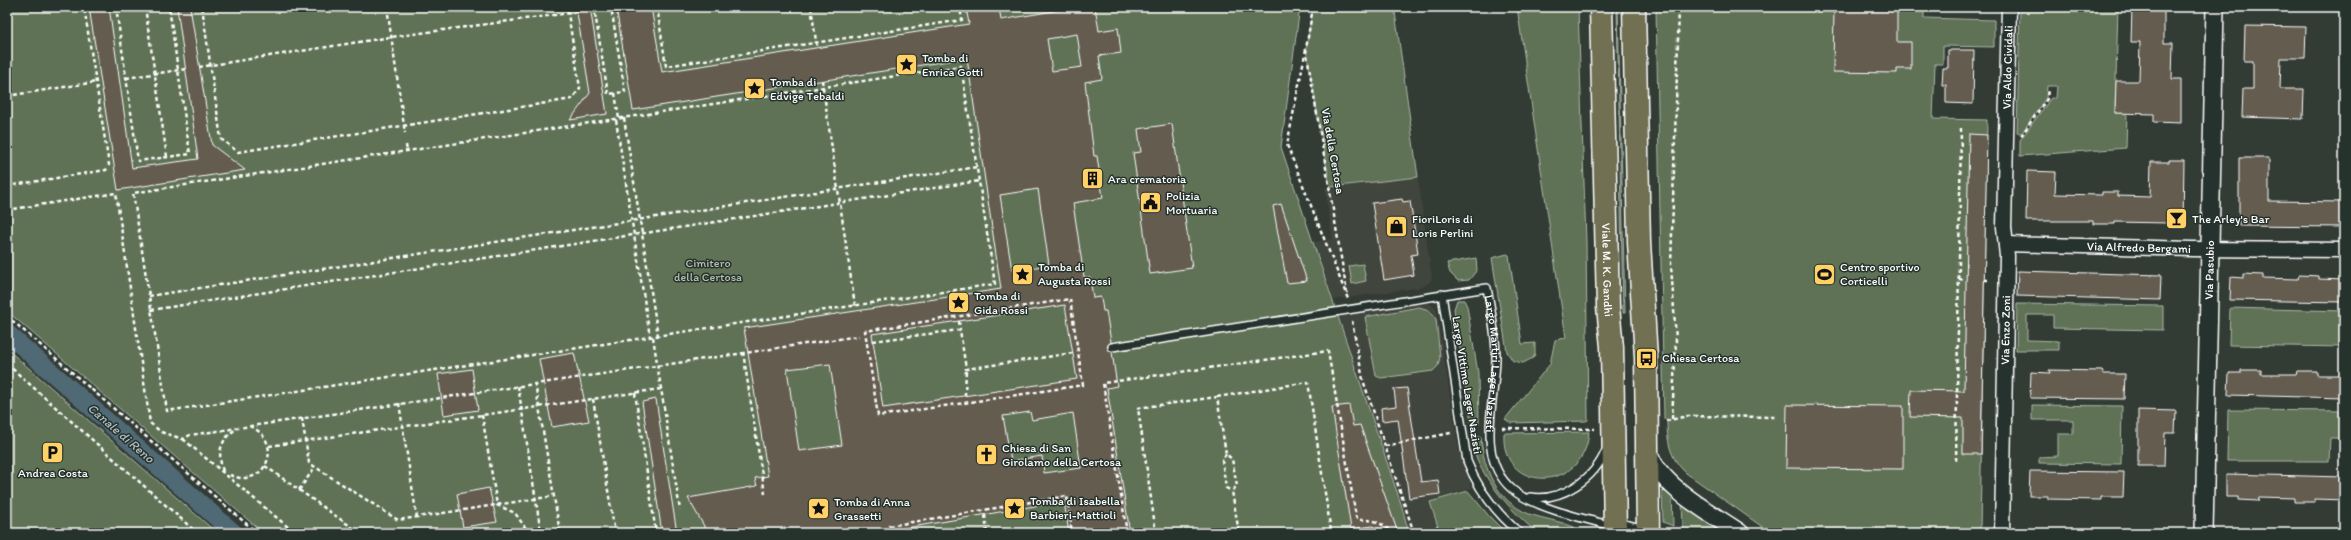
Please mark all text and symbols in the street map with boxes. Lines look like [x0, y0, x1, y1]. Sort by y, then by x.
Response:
street label: Via Aldo Cividali [2000, 25, 2016, 109]
place label: Tomba di Enrica Gotti [922, 51, 983, 79]
place icon: Tomba di Enrica Gotti [894, 52, 920, 78]
place label: Tomba di Edvige Tebaldi [770, 75, 844, 103]
place icon: Tomba di Edvige Tebaldi [741, 76, 767, 102]
street label: Via della Certosa [1319, 107, 1348, 196]
building icon: Ara crematoria [1079, 166, 1105, 192]
place label: Ara crematoria [1108, 172, 1187, 186]
place label: Polizia Mortuaria [1166, 189, 1217, 217]
public building icon: Polizia Mortuaria [1137, 190, 1163, 216]
bar icon: The Arley's Bar [2164, 206, 2190, 232]
place label: FioriLoris di Loris Perlini [1412, 212, 1473, 240]
place label: The Arley's Bar [2192, 212, 2270, 226]
shop icon: FioriLoris di Loris Perlini [1384, 213, 1410, 239]
street label: Viale M. K. Gandhi [1599, 223, 1616, 317]
street label: Via Alfredo Bergami [2087, 239, 2191, 256]
street label: Via Pasubio [2202, 240, 2217, 300]
park label: Cimitero della Certosa [674, 256, 742, 284]
place label: Tomba di Augusta Rossi [1038, 260, 1111, 288]
place label: Centro sportivo Corticelli [1840, 260, 1920, 288]
place icon: Tomba di Augusta Rossi [1010, 261, 1036, 287]
sports icon: Centro sportivo Corticelli [1811, 261, 1837, 287]
place label: Tomba di Gida Rossi [974, 289, 1028, 317]
place icon: Tomba di Gida Rossi [945, 290, 971, 316]
street label: Largo Martiri Lager Nazisti [1481, 294, 1503, 432]
street label: Via Enzo Zoni [1998, 295, 2013, 365]
street label: Largo Vittime Lager Nazisti [1449, 315, 1485, 455]
bus stop icon: Chiesa Certosa [1633, 345, 1659, 371]
place label: Chiesa Certosa [1662, 351, 1740, 365]
water label: Canale di Reno [85, 400, 158, 466]
parking icon: Andrea Costa [40, 439, 66, 465]
place label: Chiesa di San Girolamo della Certosa [1002, 441, 1122, 469]
church icon: Chiesa di San Girolamo della Certosa [973, 442, 999, 468]
place label: Andrea Costa [18, 466, 89, 480]
place label: Tomba di Isabella Barbieri-Mattioli [1030, 494, 1121, 522]
place label: Tomba di Anna Grassetti [834, 495, 911, 523]
place icon: Tomba di Isabella Barbieri-Mattioli [1001, 495, 1027, 521]
place icon: Tomba di Anna Grassetti [806, 496, 832, 522]

